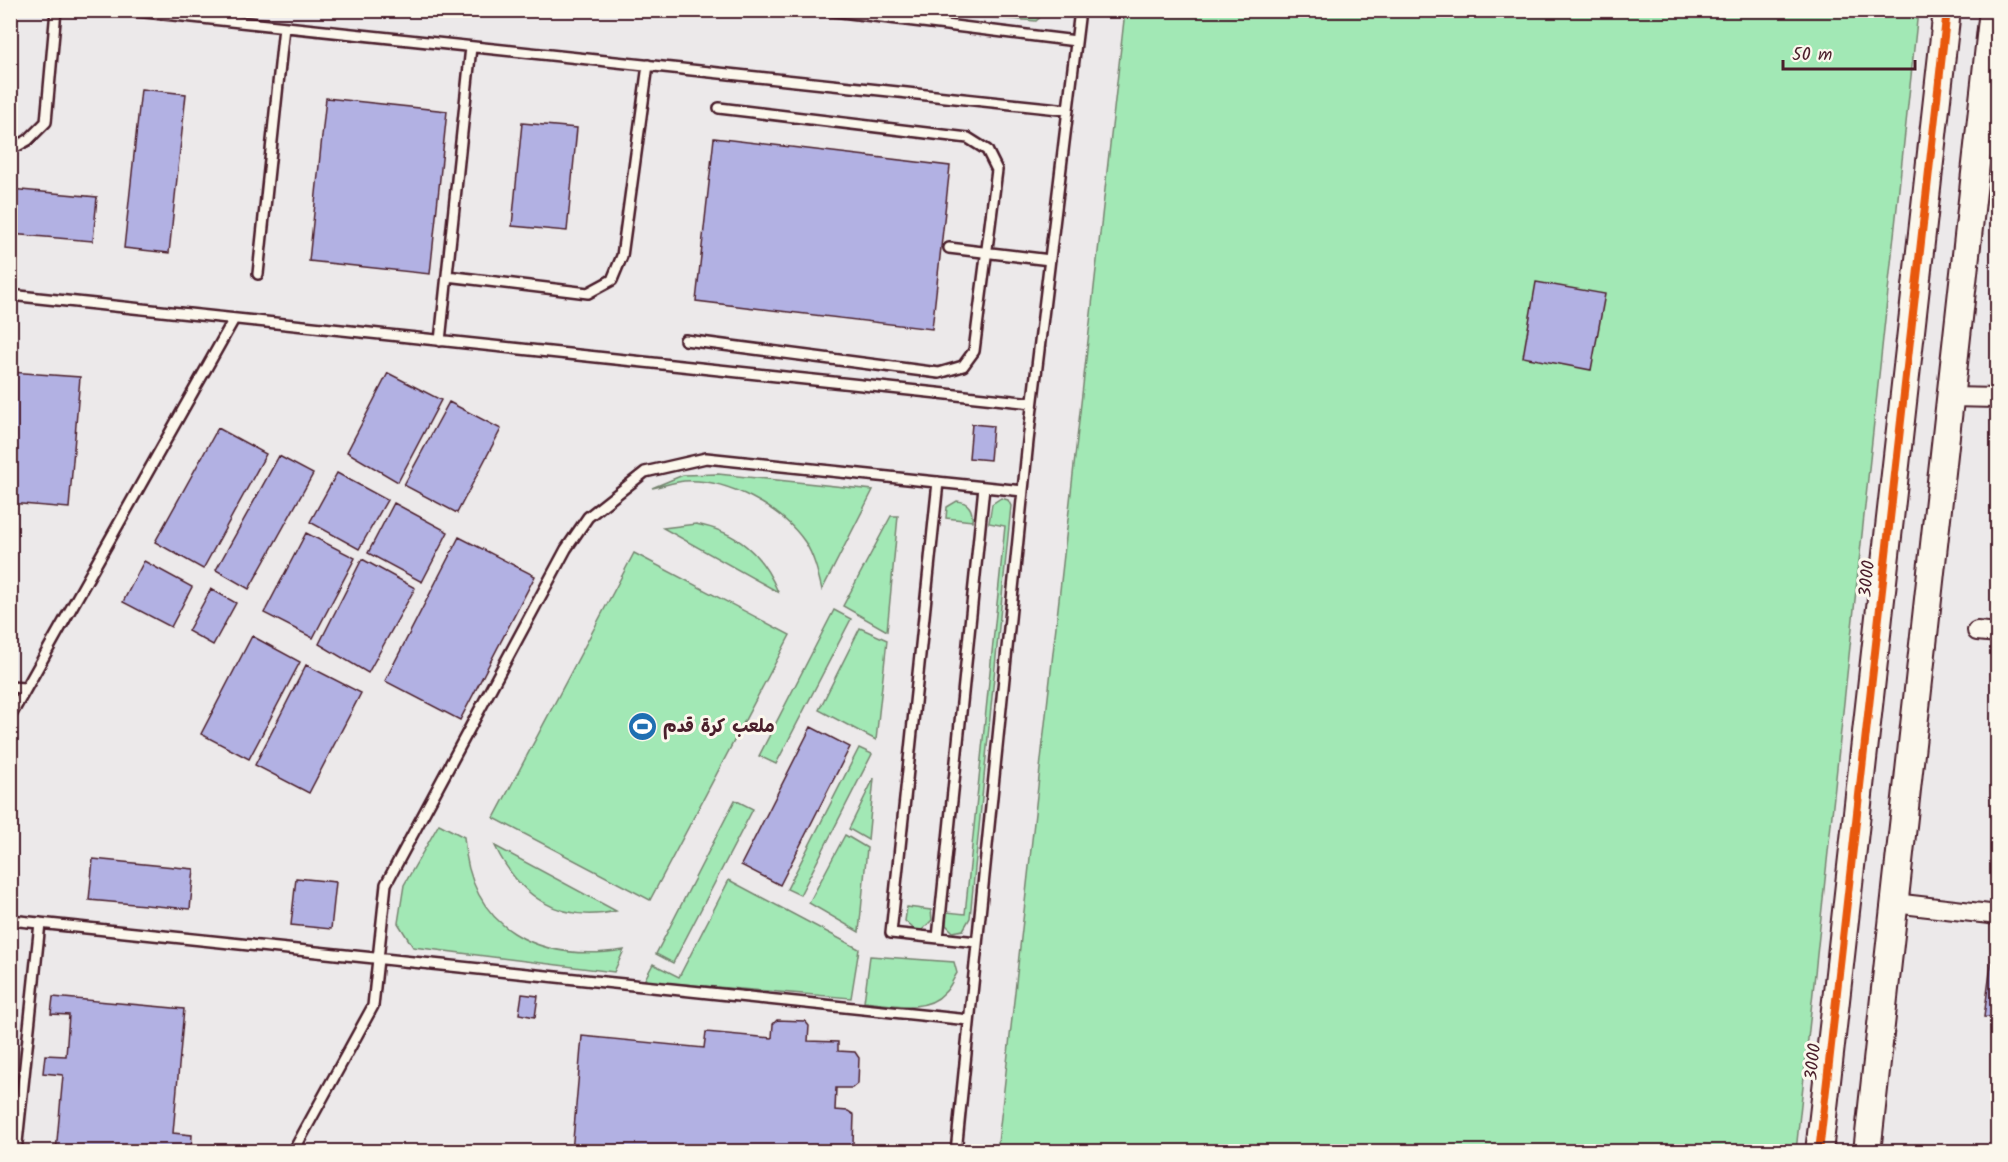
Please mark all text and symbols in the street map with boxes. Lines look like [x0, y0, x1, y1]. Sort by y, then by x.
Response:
scale bar [1783, 33, 1915, 71]
text: 50 m [1792, 41, 1832, 70]
street label: 3000 [1852, 559, 1884, 599]
sports icon: ملعب كرة قدم [626, 711, 658, 743]
place label: ملعب كرة قدم [663, 713, 775, 742]
street label: 3000 [1798, 1042, 1830, 1082]

